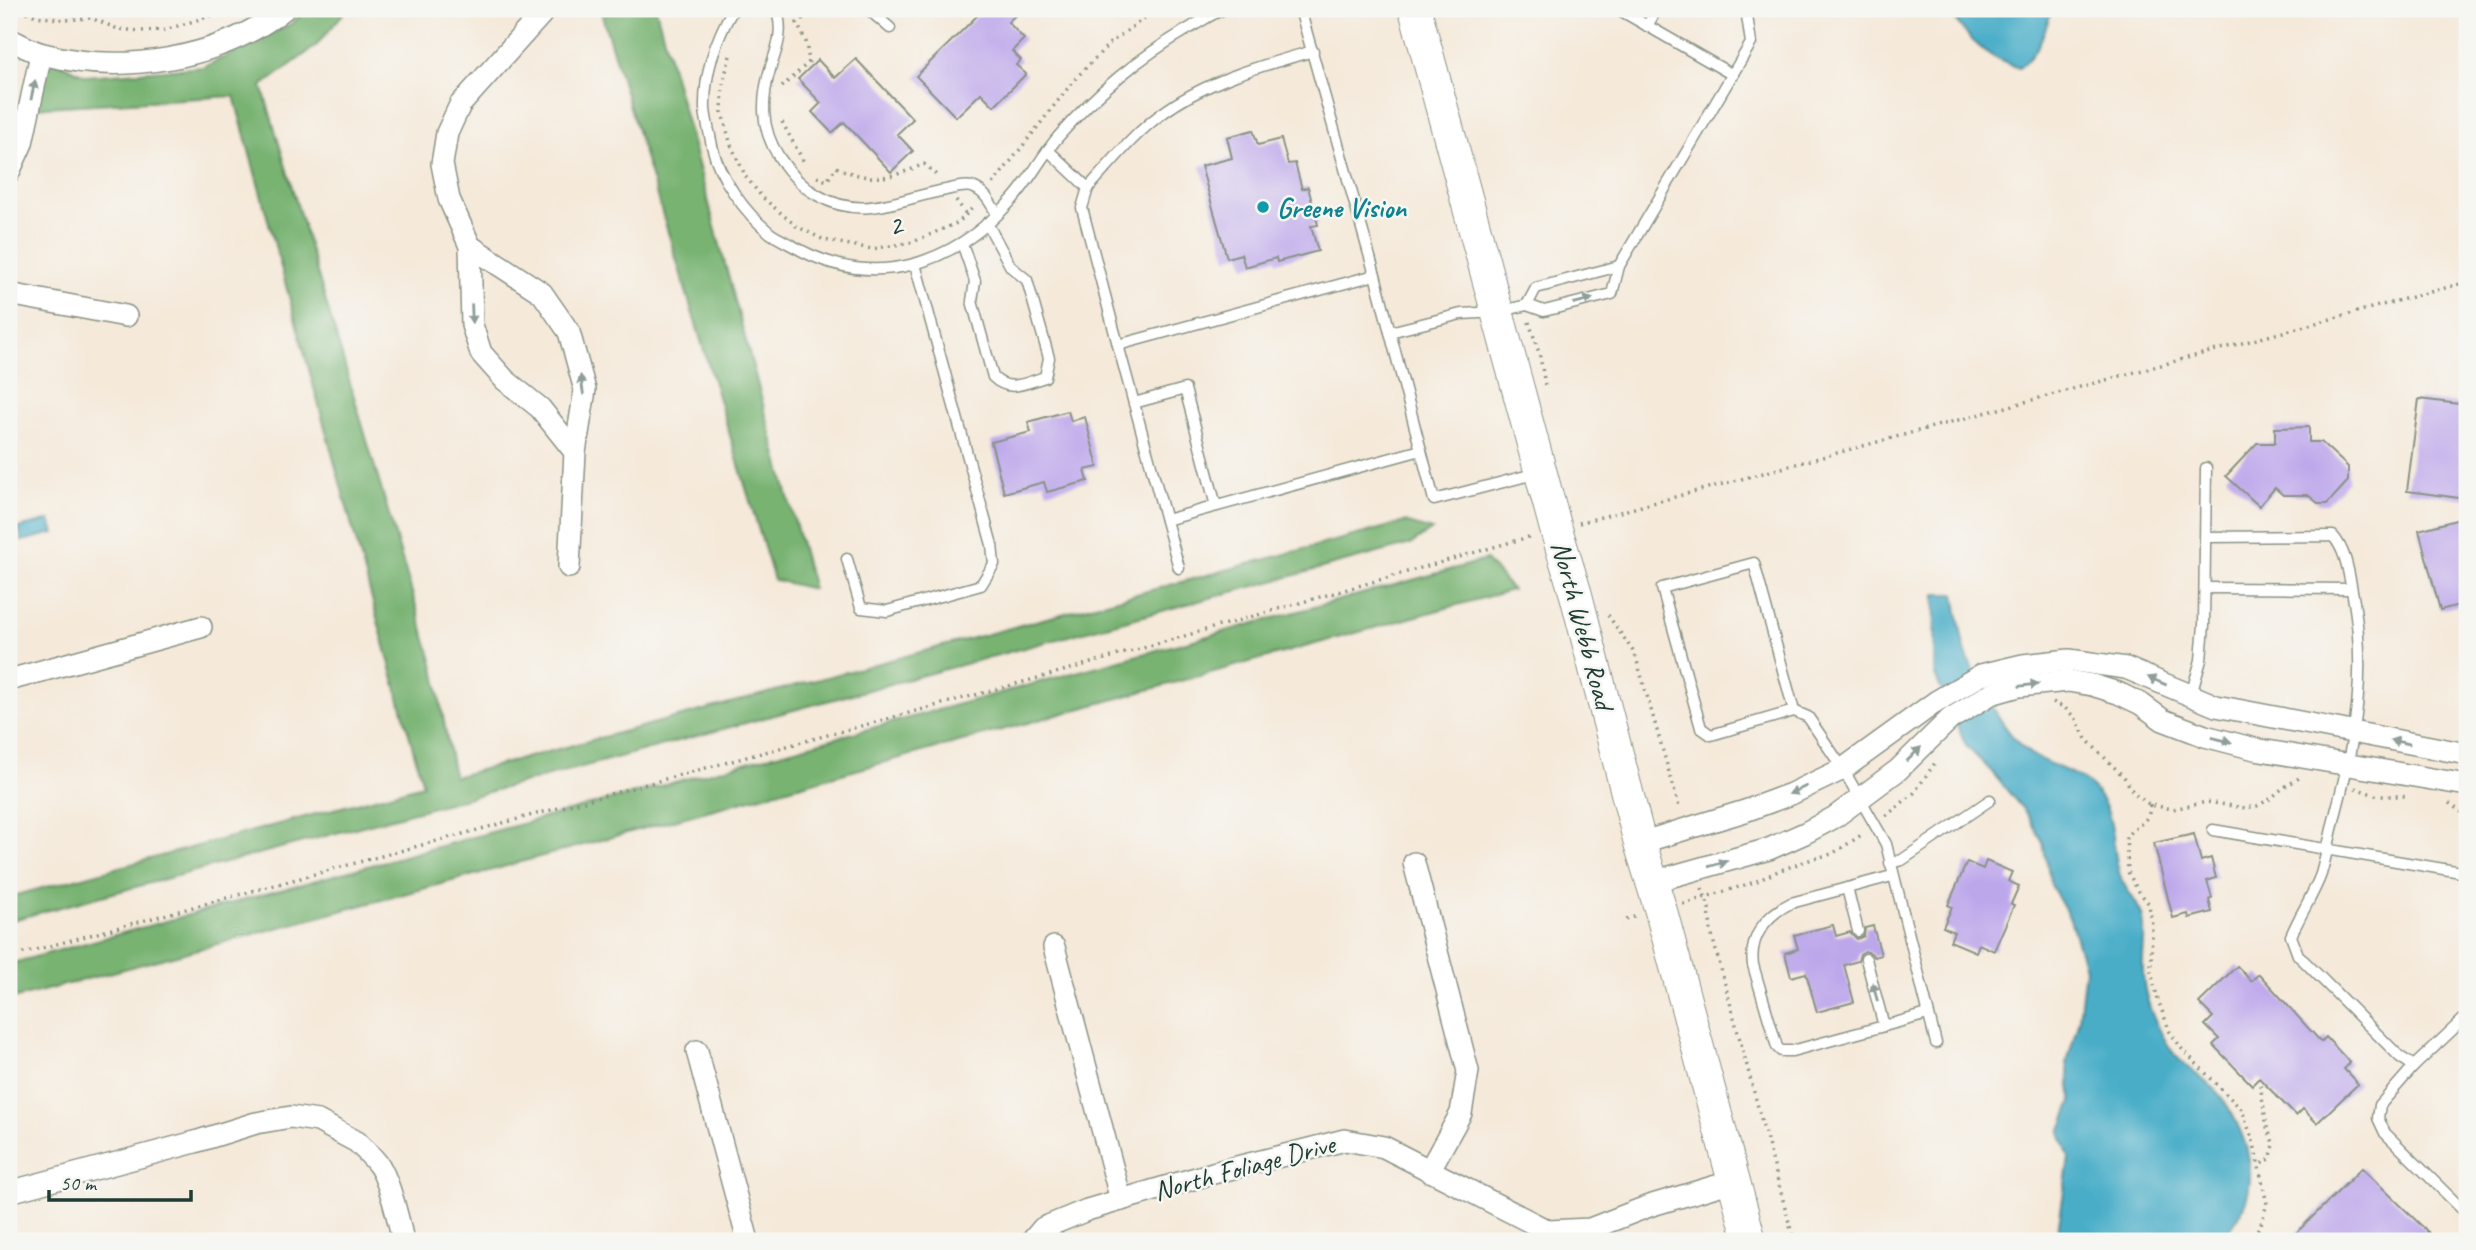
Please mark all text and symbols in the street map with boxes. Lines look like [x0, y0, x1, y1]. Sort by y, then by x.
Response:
one-way arrow [28, 79, 39, 101]
place label: Greene Vision [1277, 190, 1407, 225]
marker: Greene Vision [1255, 199, 1271, 215]
street label: 2 [885, 206, 907, 243]
one-way arrow [1572, 295, 1594, 306]
one-way arrow [466, 303, 477, 325]
one-way arrow [576, 374, 587, 396]
street label: North Webb Road [1544, 537, 1623, 717]
one-way arrow [2146, 675, 2167, 686]
one-way arrow [2018, 680, 2040, 691]
one-way arrow [2211, 735, 2233, 746]
one-way arrow [2389, 736, 2411, 747]
one-way arrow [1905, 747, 1922, 763]
one-way arrow [1788, 784, 1808, 796]
one-way arrow [1708, 858, 1729, 868]
one-way arrow [1869, 981, 1880, 1003]
street label: North Foliage Drive [1150, 1126, 1340, 1208]
scale bar [49, 1159, 191, 1203]
text: 50 m [60, 1170, 98, 1196]

